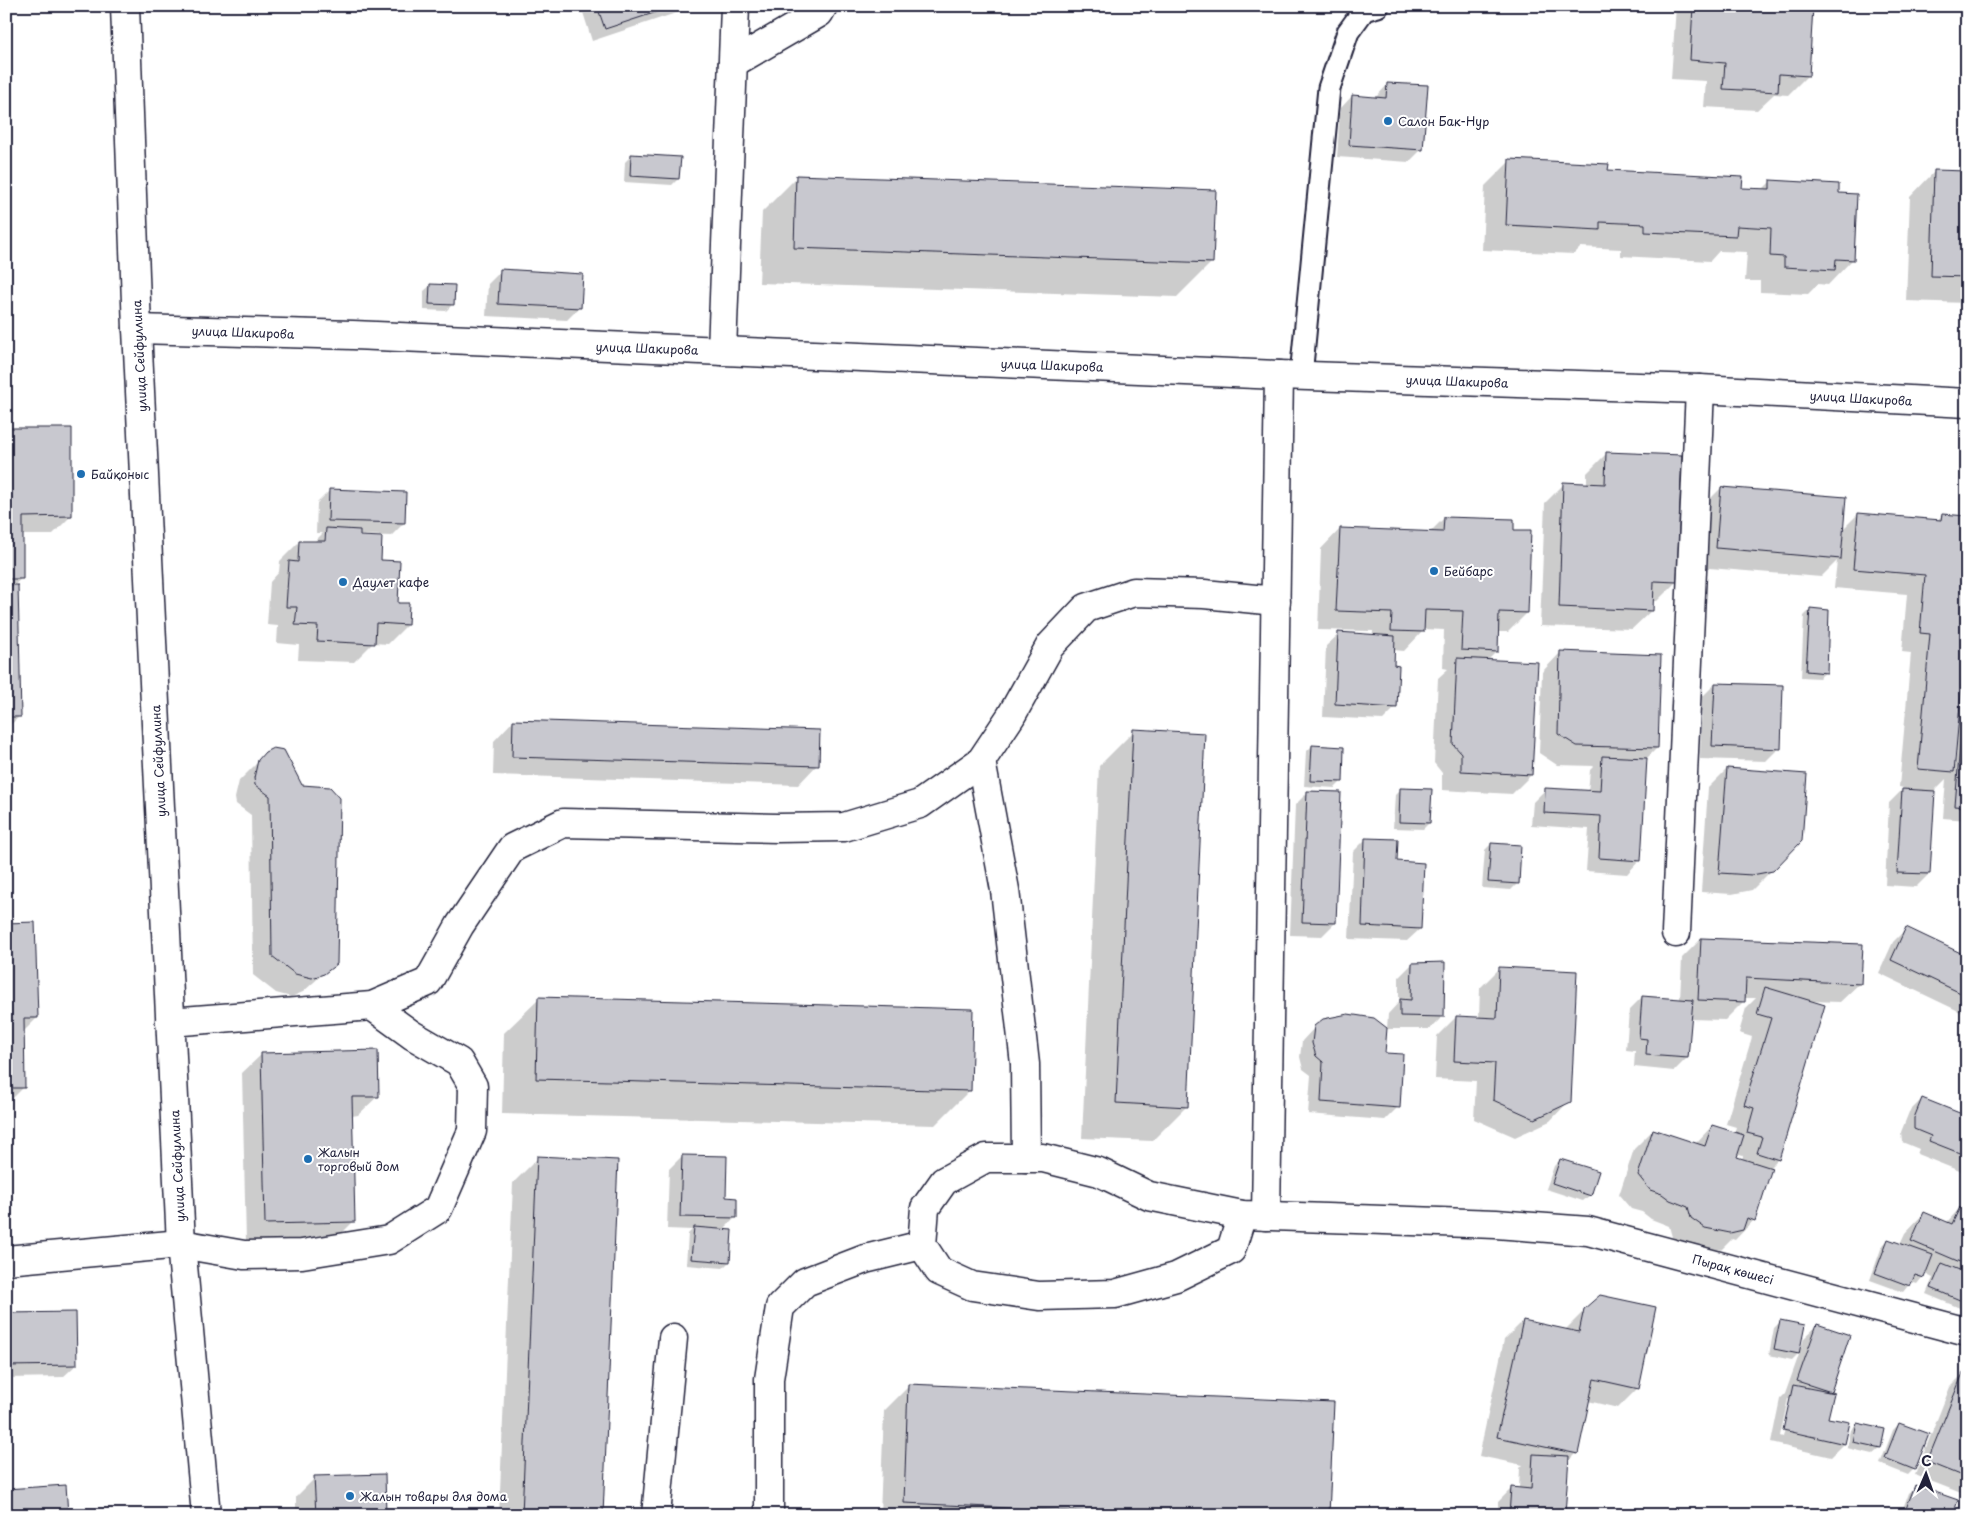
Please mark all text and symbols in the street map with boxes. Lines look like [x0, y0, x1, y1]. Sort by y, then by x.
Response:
place label: Салон Бак-Нур [1398, 112, 1489, 130]
marker: Салон Бак-Нур [1382, 115, 1394, 127]
street label: улица Сейфуллина [127, 299, 151, 412]
street label: улица Шакирова [191, 321, 295, 343]
street label: улица Шакирова [595, 337, 699, 359]
street label: улица Шакирова [1000, 354, 1104, 376]
street label: улица Шакирова [1405, 370, 1509, 392]
street label: улица Шакирова [1809, 386, 1913, 410]
place label: Байқоныс [91, 465, 149, 483]
marker: Байқоныс [75, 468, 87, 480]
place label: Бейбарс [1444, 562, 1493, 580]
marker: Бейбарс [1428, 565, 1440, 577]
place label: Даулет кафе [352, 573, 429, 591]
marker: Даулет кафе [337, 576, 349, 588]
street label: улица Сейфуллина [146, 704, 170, 817]
street label: улица Сейфуллина [165, 1109, 189, 1222]
place label: Жалын торговый дом [318, 1143, 400, 1175]
marker: Жалын торговый дом [302, 1153, 314, 1165]
street label: Пырақ көшесі [1690, 1250, 1776, 1288]
north arrow [1900, 1448, 1950, 1498]
text: С [1921, 1450, 1932, 1471]
place label: Жалын товары для дома [360, 1487, 508, 1505]
marker: Жалын товары для дома [344, 1490, 356, 1502]

